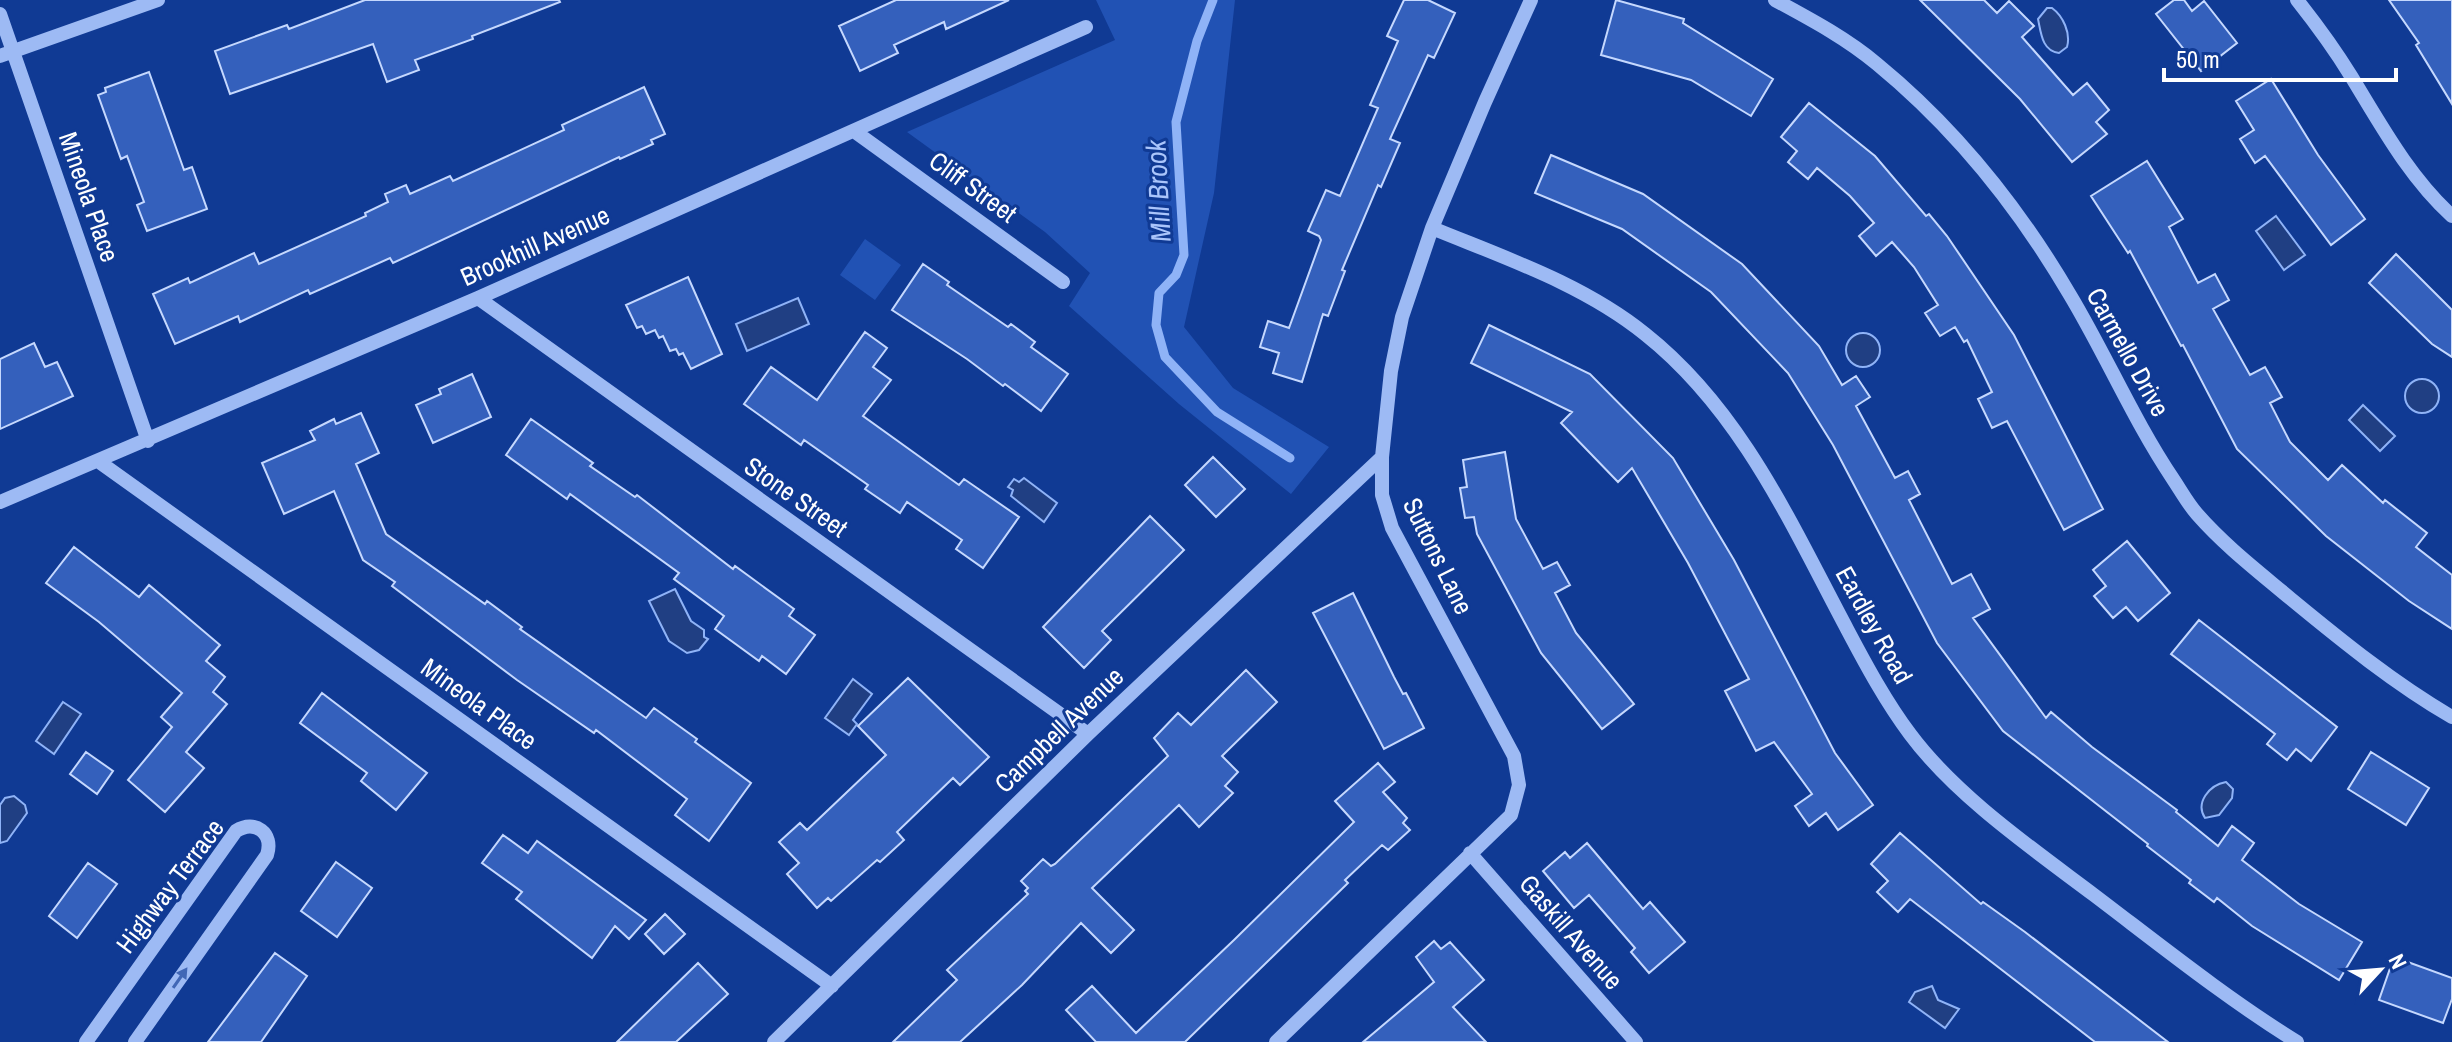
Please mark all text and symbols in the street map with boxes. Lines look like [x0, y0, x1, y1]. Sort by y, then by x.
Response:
scale bar [2164, 32, 2396, 82]
text: 50 m [2176, 43, 2220, 75]
street label: Mineola Place [51, 127, 128, 266]
water label: Mill Brook [1136, 138, 1180, 243]
street label: Cliff Street [922, 143, 1024, 230]
street label: Brookhill Avenue [455, 197, 615, 294]
street label: Carmello Drive [2079, 281, 2178, 422]
street label: Stone Street [738, 448, 855, 545]
street label: Suttons Lane [1395, 492, 1482, 620]
street label: Eardley Road [1828, 560, 1921, 690]
street label: Mineola Place [414, 650, 544, 757]
street label: Campbell Avenue [987, 659, 1131, 800]
street label: Highway Terrace [108, 811, 232, 960]
street label: Gaskill Avenue [1512, 867, 1631, 997]
north arrow [2340, 930, 2420, 1010]
text: N [2382, 949, 2414, 974]
one-way arrow [172, 968, 187, 989]

